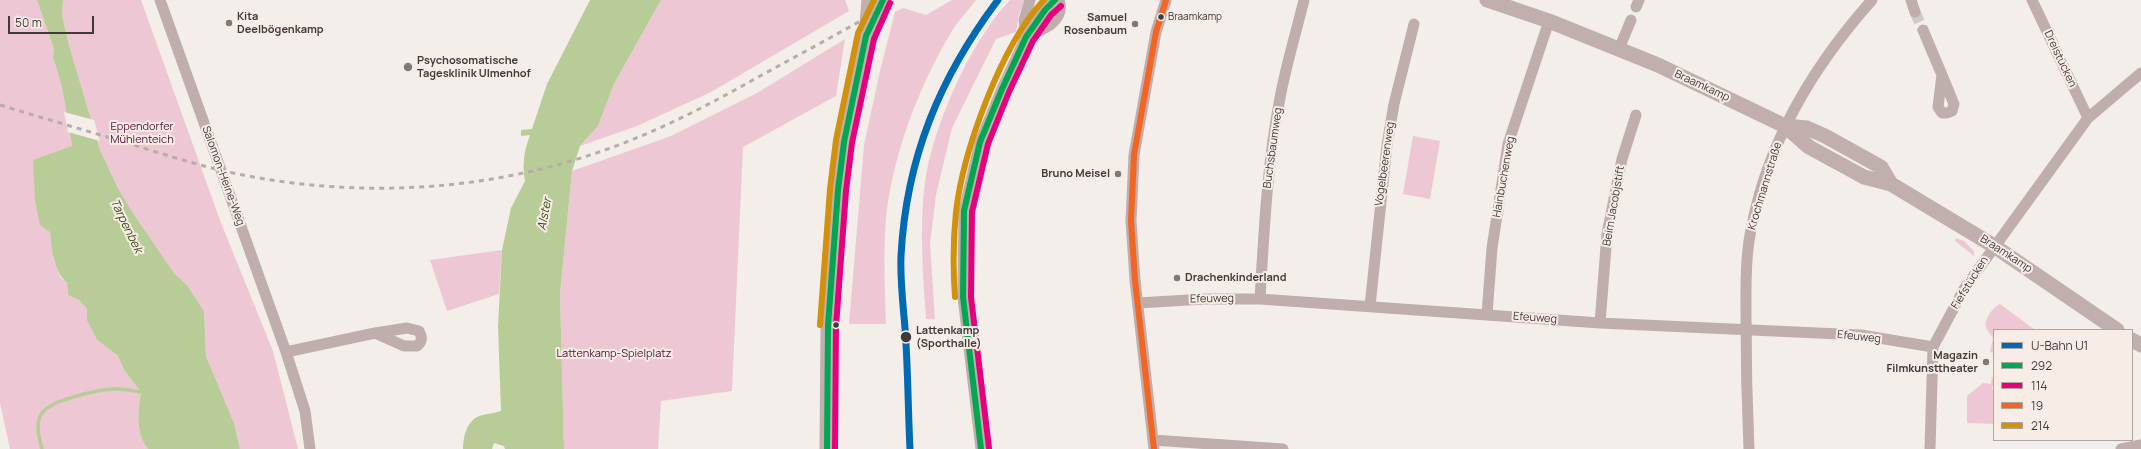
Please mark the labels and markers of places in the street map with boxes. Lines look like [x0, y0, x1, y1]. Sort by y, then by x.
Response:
place label: Kita Deelbögenkamp [237, 10, 324, 36]
place label: Samuel Rosenbaum [1064, 11, 1127, 37]
place label: Braamkamp [1168, 11, 1222, 23]
marker: Braamkamp [1156, 12, 1166, 22]
marker: Kita Deelbögenkamp [224, 18, 234, 28]
marker: Samuel Rosenbaum [1130, 19, 1140, 29]
place label: Psychosomatische Tagesklinik Ulmenhof [417, 54, 531, 80]
marker: Psychosomatische Tagesklinik Ulmenhof [402, 61, 414, 73]
place label: Bruno Meisel [1041, 167, 1110, 181]
marker: Bruno Meisel [1113, 169, 1123, 179]
place label: Drachenkinderland [1185, 271, 1286, 285]
marker: Drachenkinderland [1172, 273, 1182, 283]
unlabelled marker [831, 320, 841, 330]
place label: Lattenkamp (Sporthalle) [916, 324, 981, 350]
marker: Lattenkamp (Sporthalle) [899, 330, 913, 344]
place label: Magazin Filmkunsttheater [1886, 349, 1978, 375]
marker: Magazin Filmkunsttheater [1981, 357, 1991, 367]

